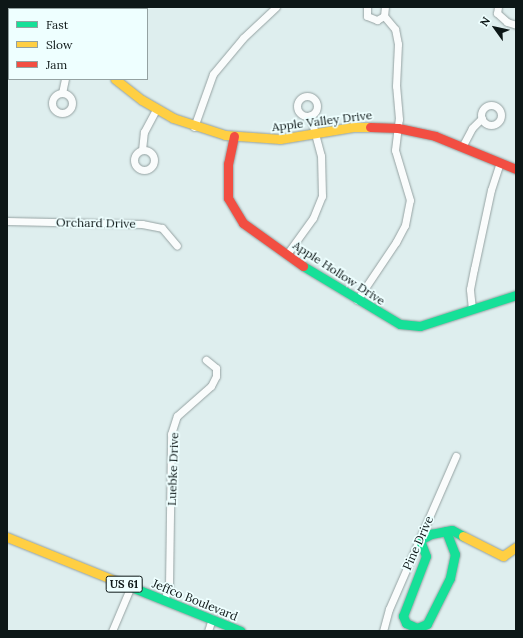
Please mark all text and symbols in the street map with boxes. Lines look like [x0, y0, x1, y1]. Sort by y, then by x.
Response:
legend [8, 8, 148, 80]
north arrow [475, 8, 515, 48]
text: N [477, 14, 493, 29]
text: Fast [46, 17, 69, 32]
text: Slow [46, 37, 73, 52]
text: Jam [46, 57, 67, 72]
street label: Apple Valley Drive [271, 108, 373, 134]
street label: Orchard Drive [56, 215, 136, 231]
street label: Apple Hollow Drive [290, 238, 388, 308]
street label: Luebke Drive [165, 432, 181, 506]
street label: Pine Drive [400, 514, 436, 572]
road number: US 61 [105, 575, 143, 593]
street label: Jeffco Boulevard [150, 576, 240, 624]

